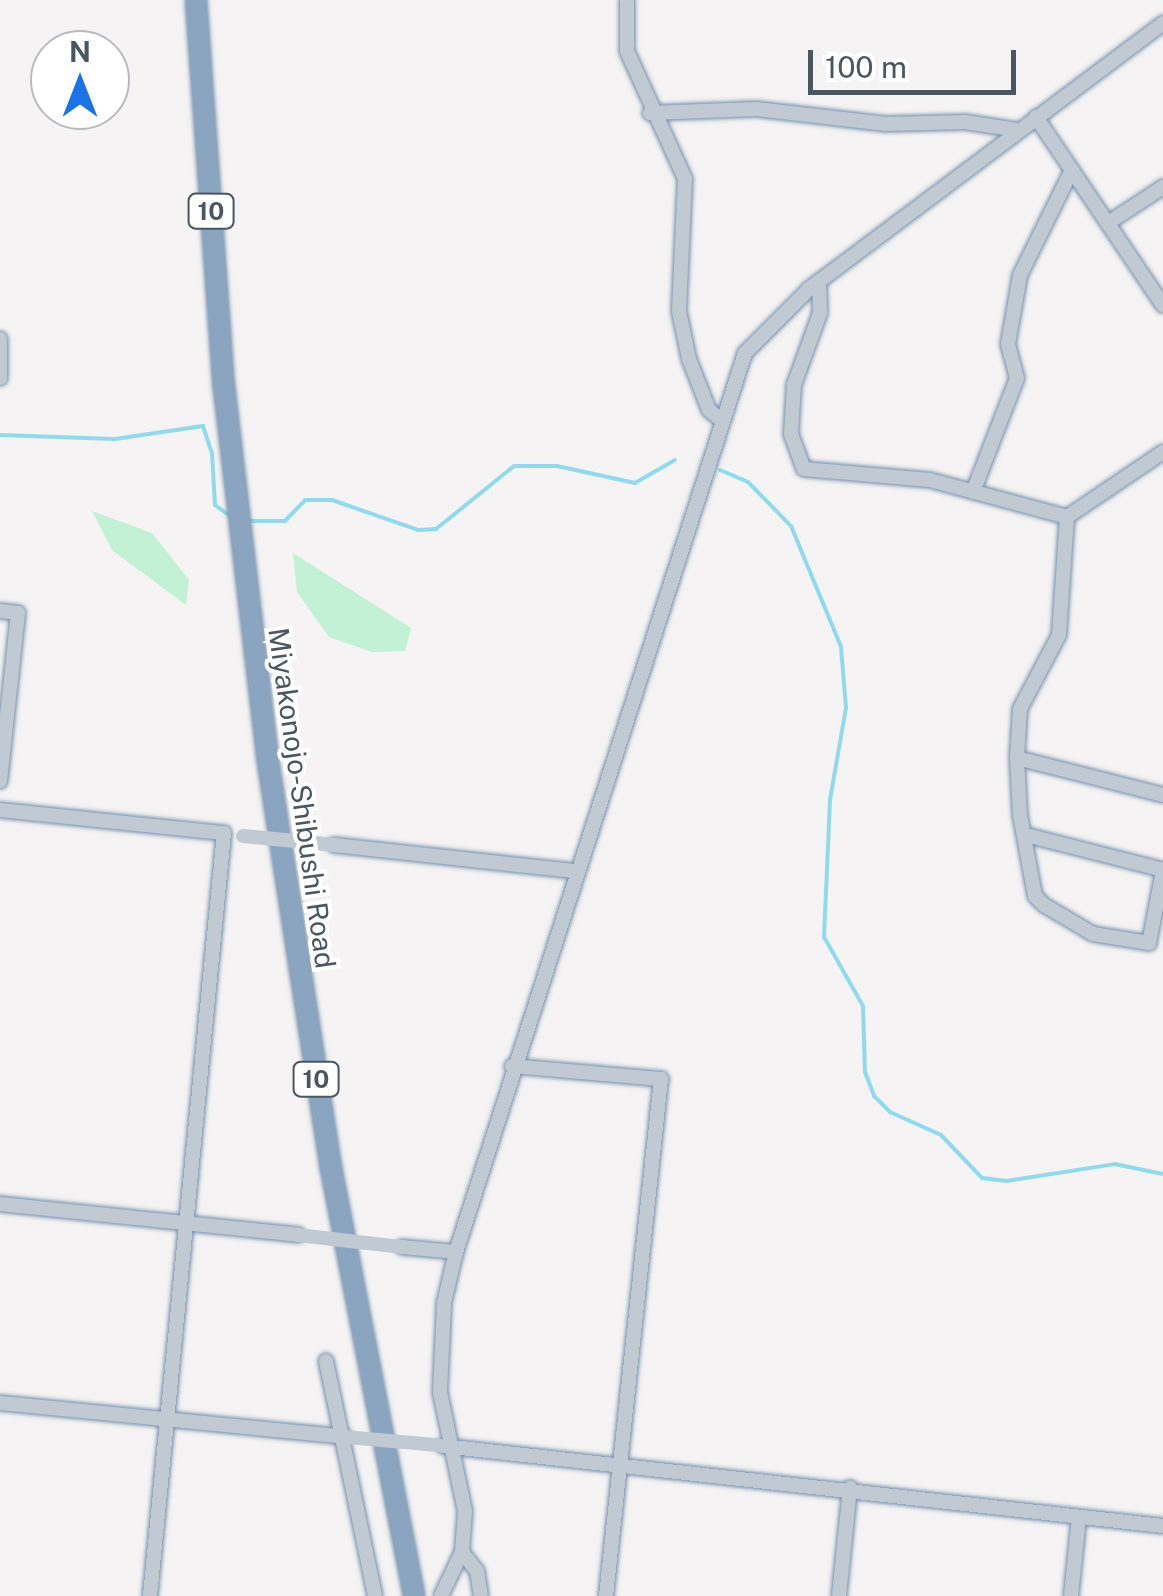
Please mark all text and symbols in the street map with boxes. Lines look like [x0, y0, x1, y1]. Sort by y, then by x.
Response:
north arrow [30, 30, 130, 130]
scale bar [813, 30, 1020, 92]
text: N [69, 35, 91, 68]
text: 100 m [825, 49, 907, 85]
road number: 10 [186, 191, 236, 231]
street label: Miyakonojo-Shibushi Road [261, 626, 343, 970]
road number: 10 [291, 1059, 341, 1099]

